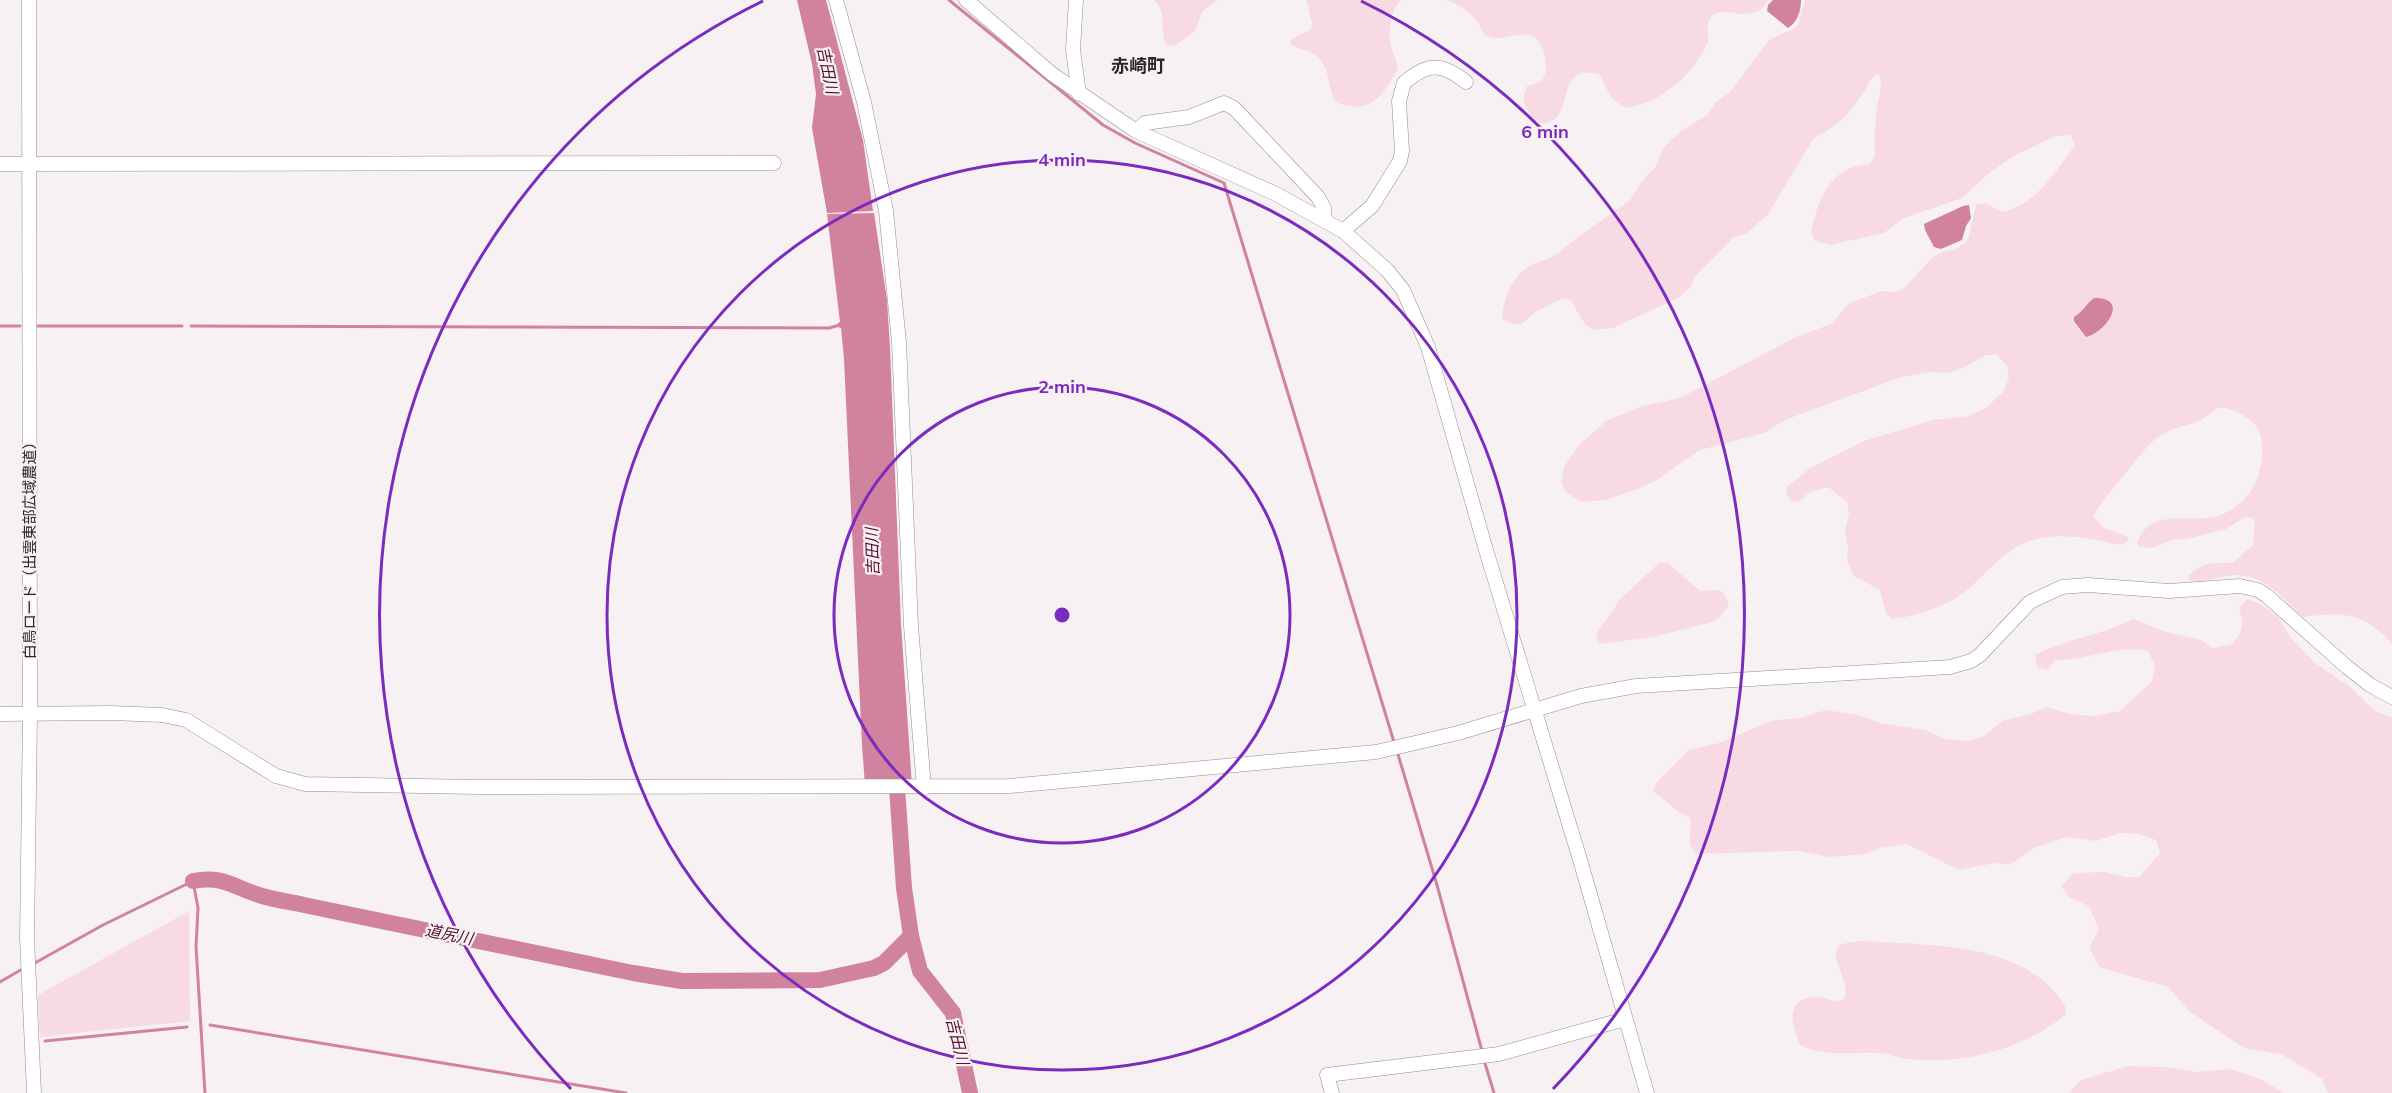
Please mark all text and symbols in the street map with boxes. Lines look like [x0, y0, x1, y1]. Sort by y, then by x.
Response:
water label: 吉田川 [813, 44, 843, 98]
district label: 赤崎町 [1111, 54, 1165, 77]
text: 6 min [1521, 120, 1569, 143]
text: 4 min [1038, 148, 1086, 171]
text: 2 min [1038, 375, 1086, 398]
street label: 白鳥ロード（出雲東部広域農道） [20, 434, 39, 660]
water label: 吉田川 [861, 526, 883, 576]
centre of rings [1052, 605, 1072, 625]
water label: 道尻川 [424, 920, 476, 949]
water label: 吉田川 [942, 1015, 974, 1069]

